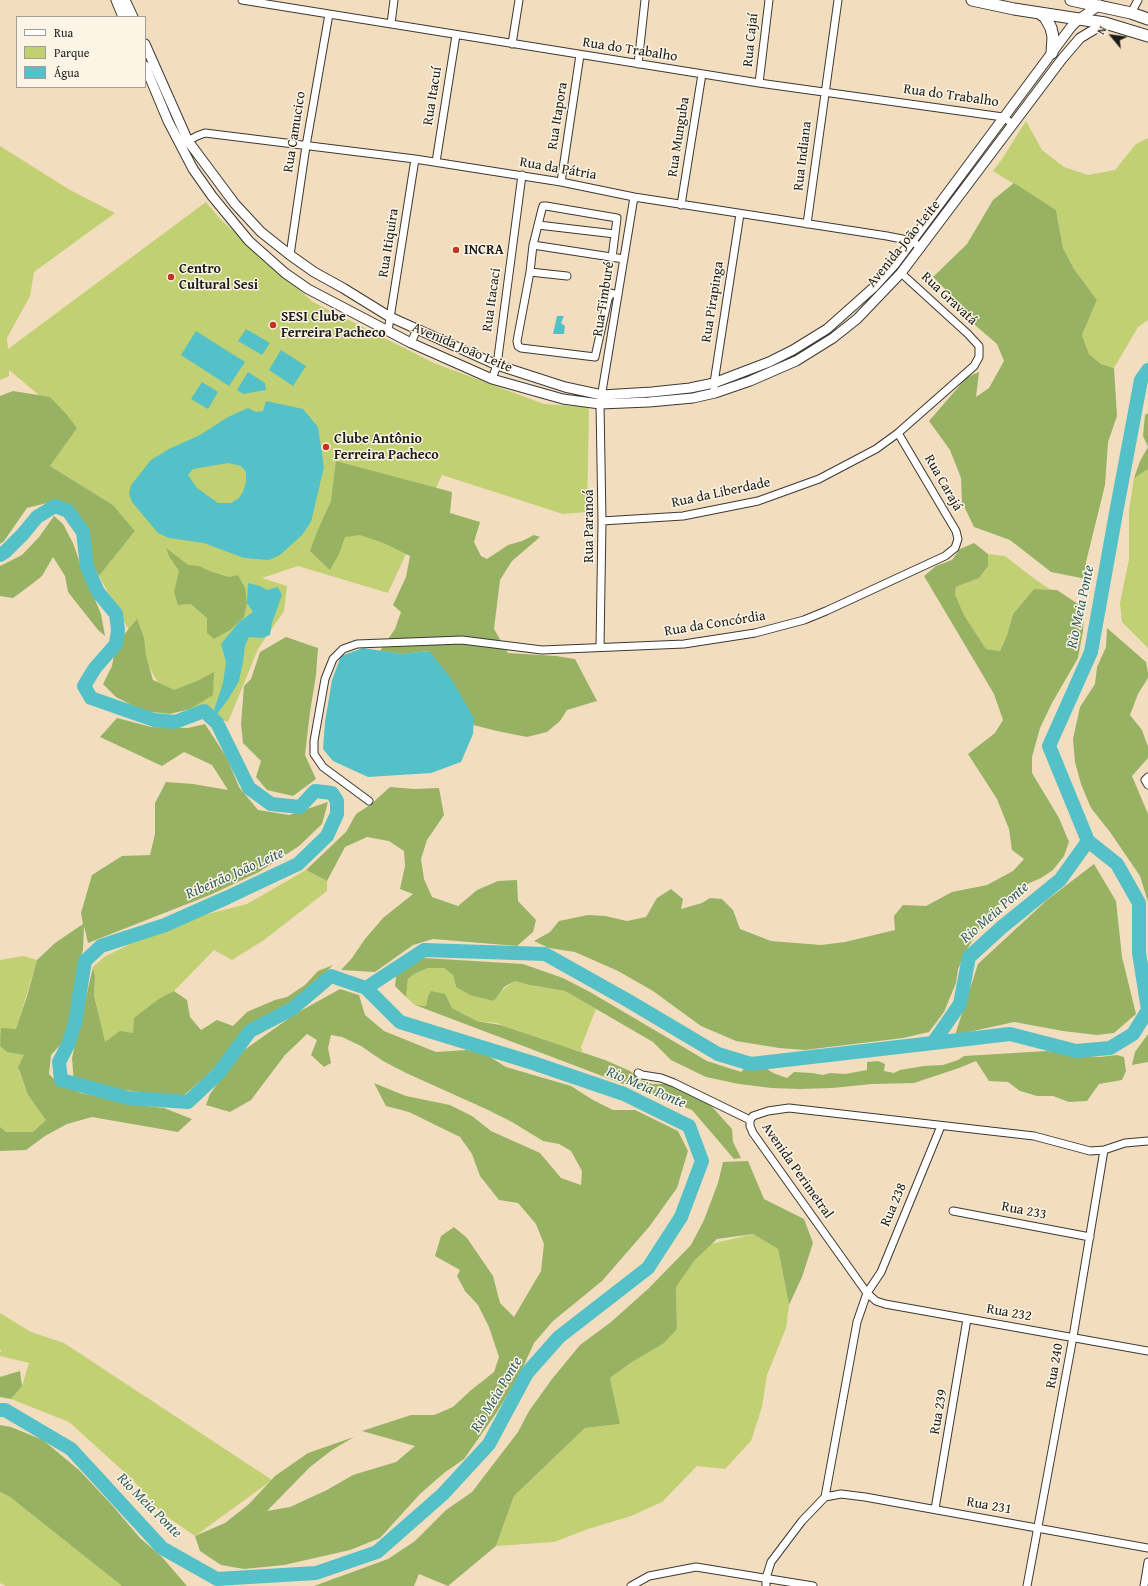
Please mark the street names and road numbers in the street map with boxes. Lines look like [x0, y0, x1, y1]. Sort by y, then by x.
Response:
street label: Rua Cajaí [740, 12, 762, 68]
street label: Rua do Trabalho [581, 34, 679, 66]
street label: Rua Itacuí [420, 66, 446, 126]
street label: Rua Itapora [544, 81, 572, 151]
street label: Rua do Trabalho [902, 81, 1000, 111]
street label: Rua Camucico [280, 90, 310, 174]
street label: Rua Munguba [664, 96, 694, 178]
street label: Rua Indiana [790, 120, 816, 192]
street label: Rua da Pátria [518, 154, 598, 184]
street label: Avenida João Leite [864, 197, 944, 291]
street label: Rua Itiquira [375, 207, 403, 279]
street label: Rua Timburé [590, 260, 618, 338]
street label: Rua Pirapinga [698, 260, 728, 344]
street label: Rua Itacaci [479, 267, 505, 333]
street label: Rua Gravatá [917, 269, 981, 329]
street label: Avenida João Leite [409, 319, 515, 377]
street label: Rua Carajá [920, 452, 966, 514]
street label: Rua da Liberdade [670, 474, 772, 512]
street label: Rua Paranoá [581, 489, 597, 563]
street label: Rua da Concórdia [663, 608, 767, 640]
street label: Avenida Perimetral [758, 1120, 836, 1222]
street label: Rua 238 [877, 1181, 911, 1229]
street label: Rua 233 [1000, 1198, 1048, 1224]
street label: Rua 232 [985, 1301, 1033, 1325]
street label: Rua 240 [1043, 1342, 1067, 1390]
street label: Rua 239 [927, 1388, 951, 1436]
street label: Rua 231 [965, 1494, 1013, 1518]

